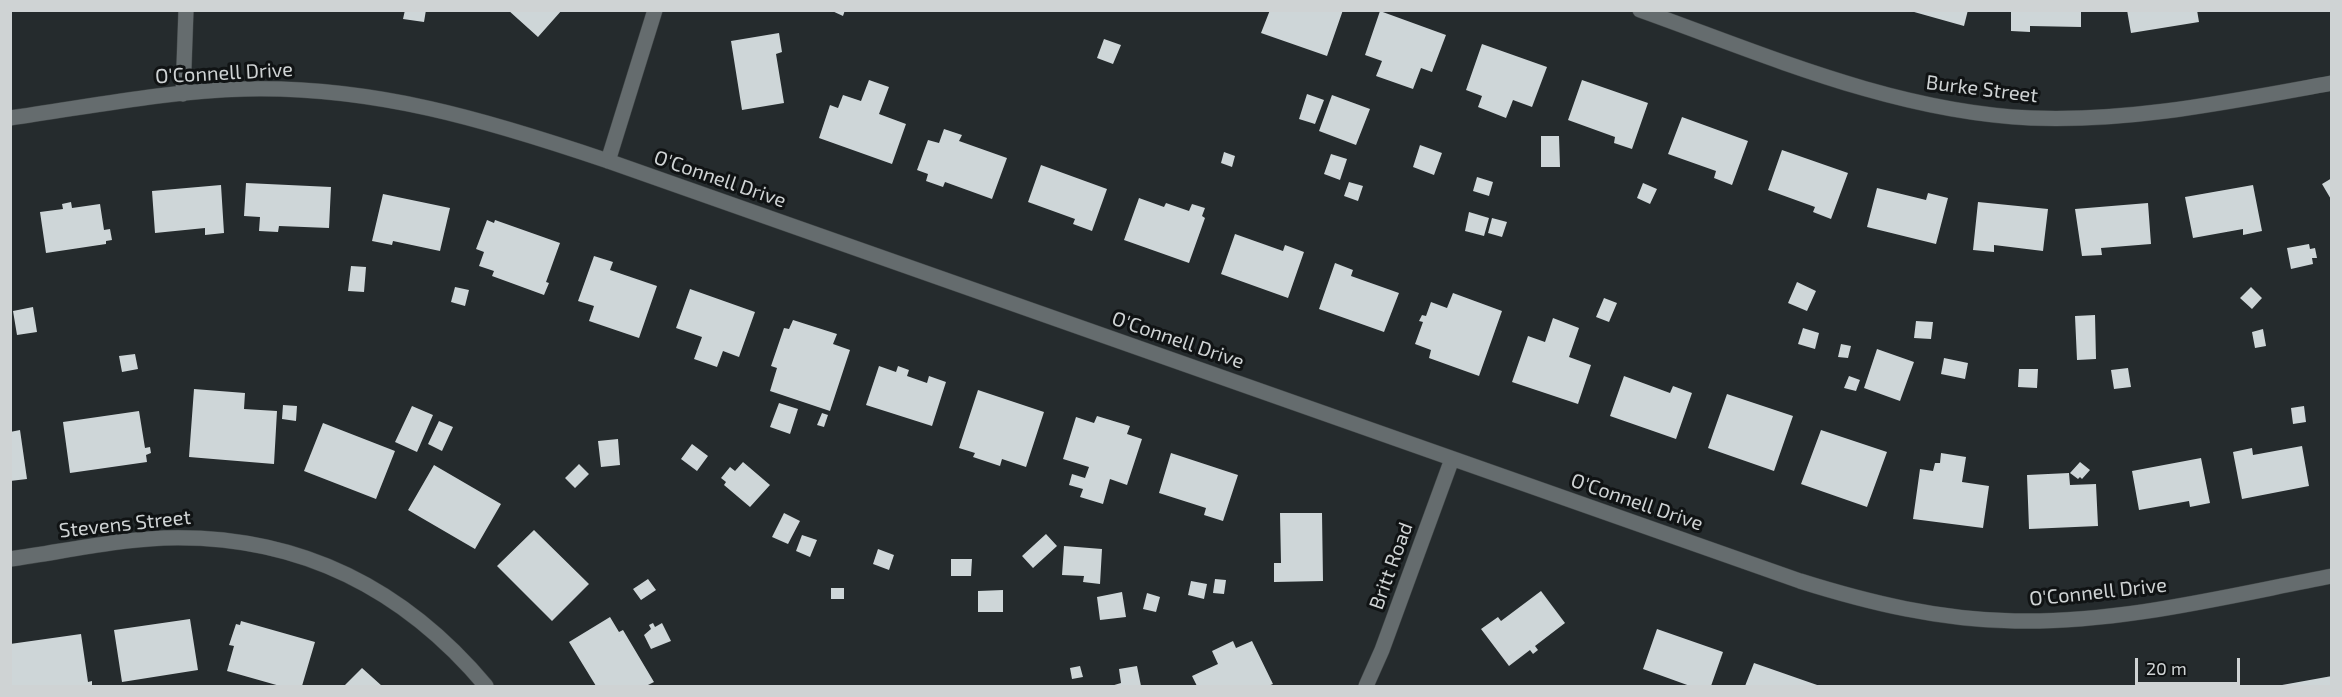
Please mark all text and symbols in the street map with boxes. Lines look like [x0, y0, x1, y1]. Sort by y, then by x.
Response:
street label: O'Connell Drive [154, 57, 294, 89]
street label: Burke Street [1925, 70, 2039, 108]
street label: O'Connell Drive [651, 145, 789, 213]
street label: O'Connell Drive [1109, 306, 1247, 374]
street label: O'Connell Drive [1568, 468, 1706, 536]
street label: Stevens Street [58, 505, 192, 543]
street label: Britt Road [1364, 519, 1418, 613]
street label: O'Connell Drive [2028, 573, 2168, 611]
scale bar [2138, 646, 2243, 684]
text: 20 m [2146, 657, 2187, 679]

